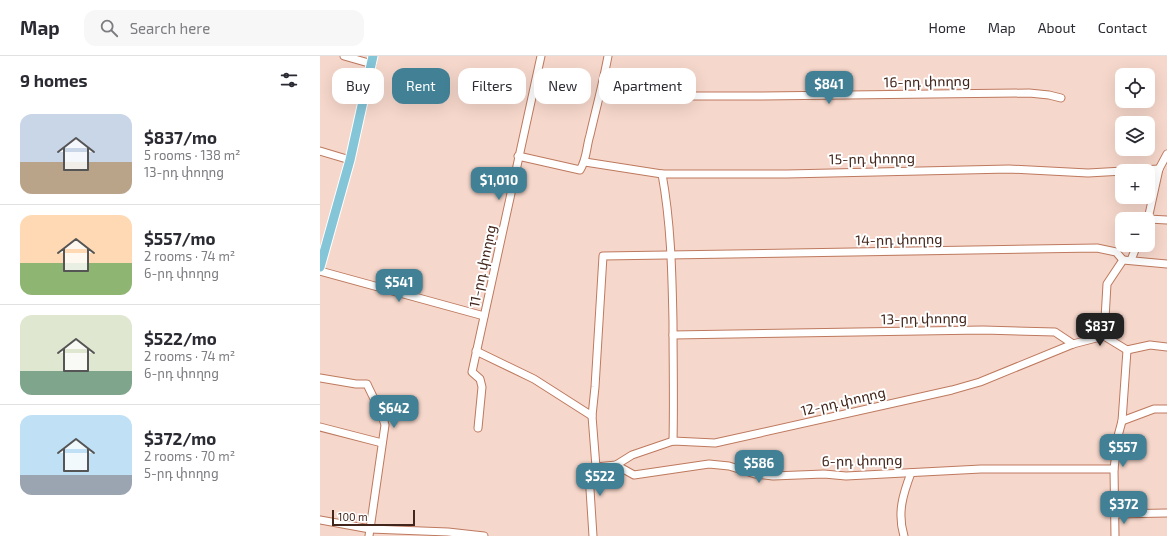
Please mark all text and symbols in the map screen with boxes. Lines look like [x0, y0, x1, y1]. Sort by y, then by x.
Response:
search box [84, 10, 364, 46]
text: Map [20, 16, 60, 39]
icon: search [98, 17, 120, 39]
text: Search here [130, 19, 210, 37]
text: Home [929, 19, 966, 36]
text: Map [988, 19, 1016, 36]
text: About [1038, 19, 1076, 36]
text: Contact [1098, 19, 1147, 36]
chip: Buy [332, 68, 384, 104]
chip: Rent [392, 68, 450, 104]
chip: Filters [458, 68, 526, 104]
chip: New [534, 68, 591, 104]
chip: Apartment [599, 68, 696, 104]
map controls [1115, 68, 1155, 252]
button: locate [1115, 68, 1155, 108]
icon: filters [278, 69, 300, 91]
text: 9 homes [20, 70, 88, 90]
pin: $841 [805, 71, 853, 105]
street label: 16-րդ փողոց [884, 72, 970, 90]
text: $841 [814, 76, 844, 92]
button: layers [1115, 116, 1155, 156]
text: $837/mo [144, 127, 217, 147]
icon: home [52, 130, 100, 178]
text: 5 rooms · 138 m² [144, 147, 241, 163]
street label: 15-րդ փողոց [829, 149, 915, 167]
text: 13-րդ փողոց [144, 164, 224, 180]
button: + [1115, 164, 1155, 204]
pin: $1,010 [466, 167, 532, 201]
text: $1,010 [480, 172, 518, 188]
button: − [1115, 212, 1155, 252]
street label: 11-րդ փողոց [465, 223, 499, 309]
text: $557/mo [144, 228, 215, 248]
street label: 14-րդ փողոց [855, 230, 943, 248]
icon: home [52, 231, 100, 279]
text: 2 rooms · 74 m² [144, 248, 235, 264]
text: 6-րդ փողոց [144, 265, 219, 281]
pin: $541 [375, 269, 423, 303]
text: $541 [385, 274, 413, 290]
street label: 13-րդ փողոց [881, 309, 967, 327]
pin: $837 [1076, 313, 1124, 347]
text: $837 [1085, 318, 1115, 334]
text: $522/mo [144, 328, 217, 348]
icon: home [52, 331, 100, 379]
text: 2 rooms · 74 m² [144, 348, 235, 364]
text: 6-րդ փողոց [144, 365, 219, 381]
street label: 12-րդ փողոց [799, 383, 887, 419]
pin: $642 [370, 395, 418, 429]
text: $642 [378, 400, 410, 416]
text: $372/mo [144, 428, 216, 448]
icon: home [52, 431, 100, 479]
pin: $557 [1099, 434, 1147, 468]
text: $557 [1109, 439, 1137, 455]
text: 2 rooms · 70 m² [144, 448, 235, 464]
pin: $586 [735, 450, 783, 484]
street label: 6-րդ փողոց [821, 451, 903, 469]
text: $586 [744, 455, 774, 471]
pin: $522 [576, 463, 624, 497]
text: 5-րդ փողոց [144, 465, 219, 481]
text: $522 [585, 468, 615, 484]
pin: $372 [1100, 491, 1148, 525]
text: $372 [1109, 496, 1139, 512]
scale bar [332, 508, 415, 527]
text: 100 m [338, 510, 368, 523]

